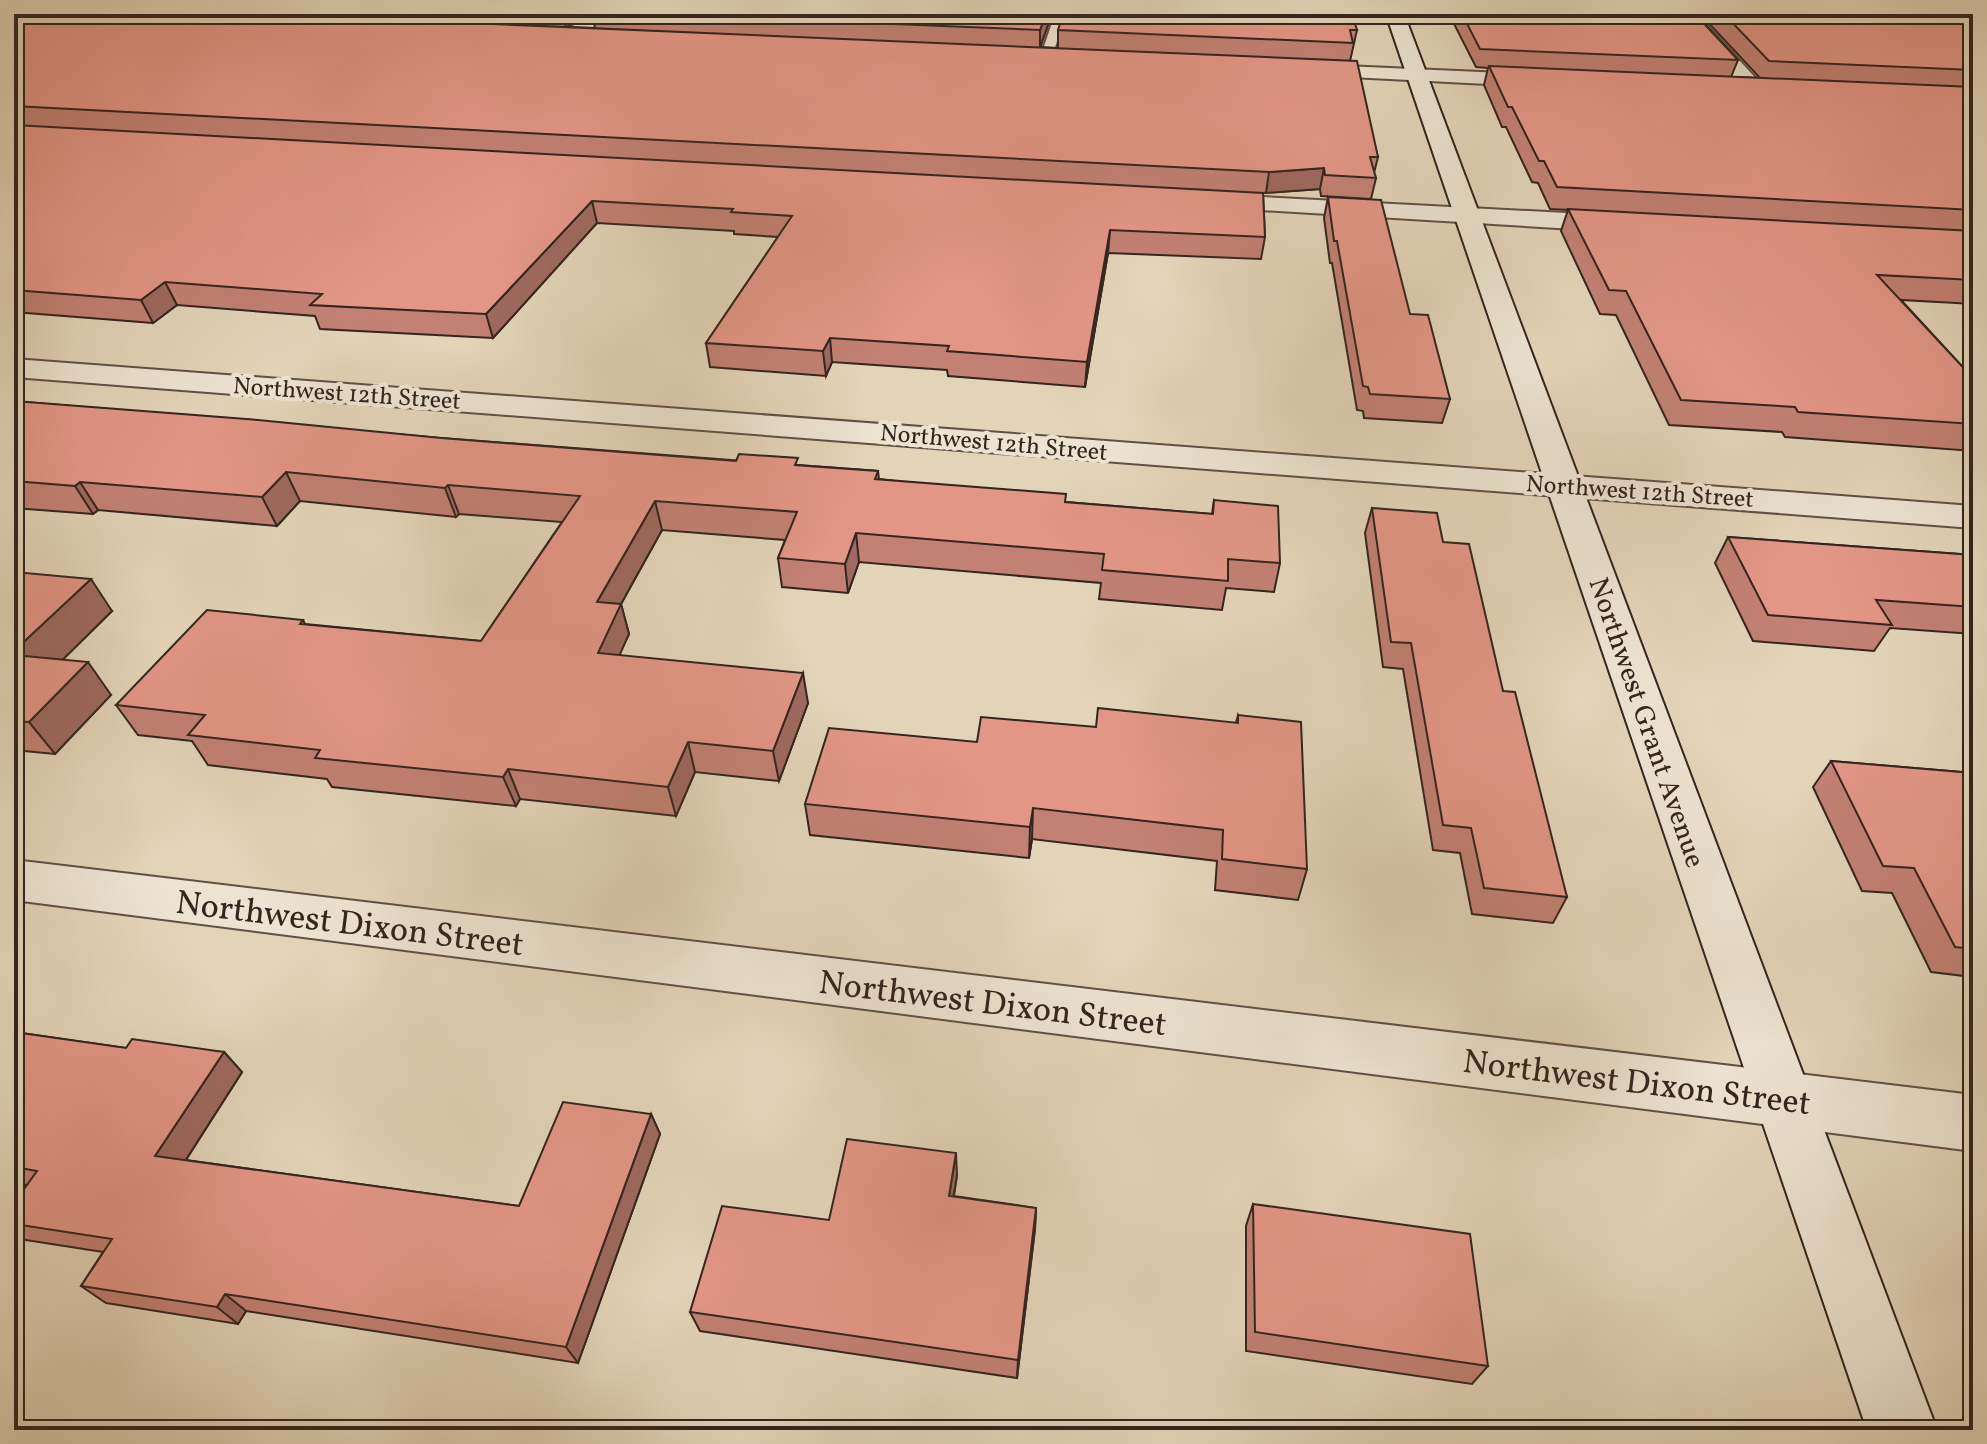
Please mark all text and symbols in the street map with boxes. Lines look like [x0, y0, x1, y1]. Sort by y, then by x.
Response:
street label: Northwest 12th Street [232, 370, 462, 420]
street label: Northwest 12th Street [879, 417, 1109, 471]
street label: Northwest 12th Street [1525, 468, 1755, 518]
street label: Northwest Grant Avenue [1578, 572, 1714, 873]
street label: Northwest Dixon Street [173, 881, 526, 970]
street label: Northwest Dixon Street [816, 961, 1169, 1050]
street label: Northwest Dixon Street [1460, 1040, 1813, 1129]

